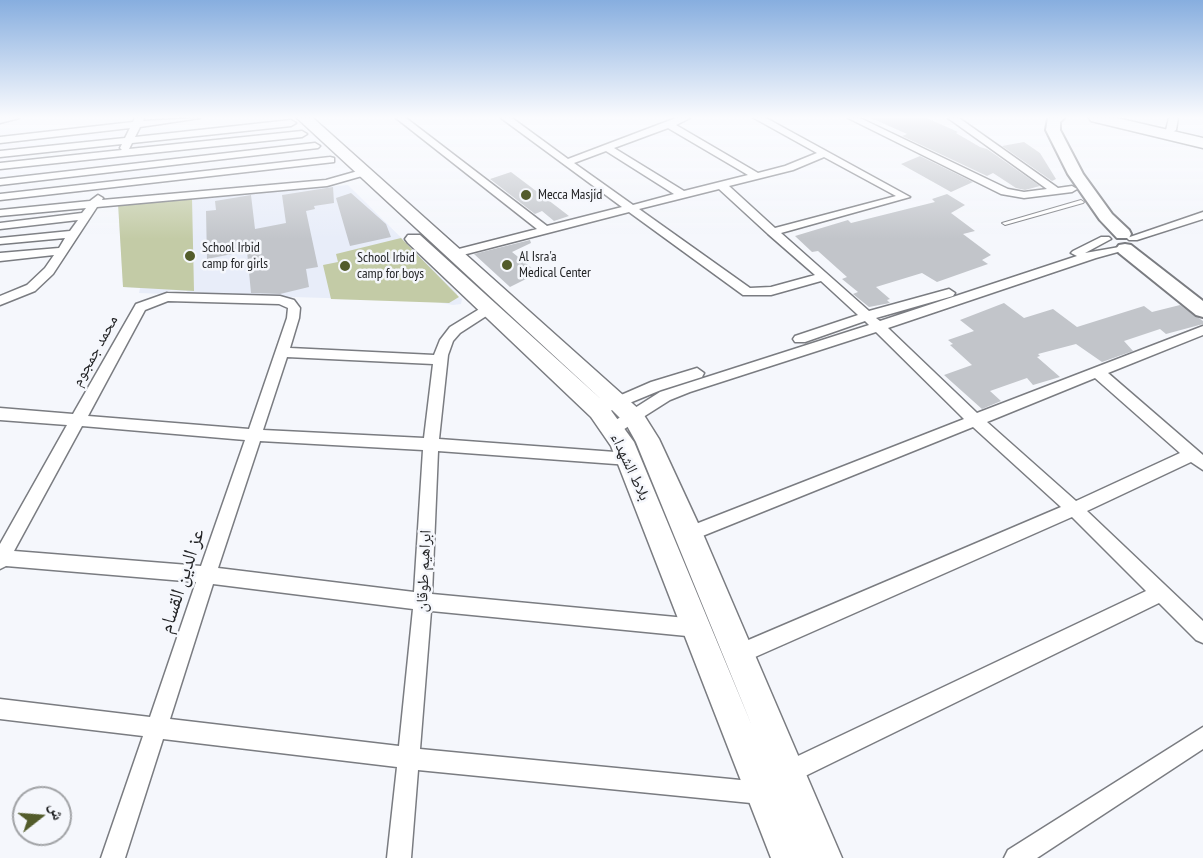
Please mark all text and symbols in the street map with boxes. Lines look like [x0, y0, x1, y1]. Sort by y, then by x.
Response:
place label: Mecca Masjid [538, 187, 602, 203]
marker: Mecca Masjid [519, 188, 533, 202]
place label: School Irbid camp for girls [202, 240, 268, 272]
marker: School Irbid camp for girls [183, 249, 197, 263]
place label: Al Isra'a Medical Center [519, 249, 591, 282]
place label: School Irbid camp for boys [357, 250, 424, 282]
marker: Al Isra'a Medical Center [500, 258, 514, 272]
marker: School Irbid camp for boys [338, 259, 352, 273]
street label: محمد جمجوم [68, 312, 122, 390]
street label: بلاط الشهداء [606, 430, 654, 504]
street label: عز الدين القسام [154, 526, 210, 636]
street label: ابراهيم طوقان [412, 529, 436, 613]
north arrow [12, 786, 72, 846]
text: ش [45, 800, 69, 822]

